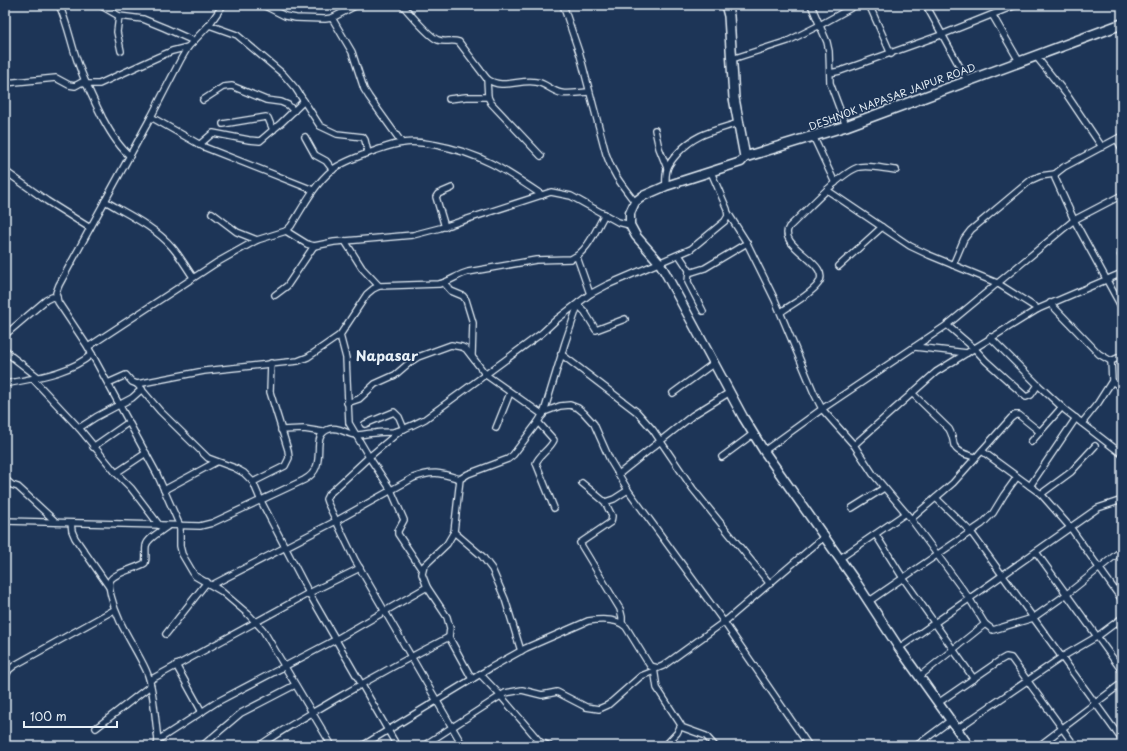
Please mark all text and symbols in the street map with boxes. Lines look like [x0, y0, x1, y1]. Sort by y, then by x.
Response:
street label: DESHNOK NAPASAR JAIPUR ROAD [806, 59, 978, 133]
district label: Napasar [356, 345, 419, 366]
scale bar [24, 703, 117, 729]
text: 100 m [30, 707, 67, 725]

